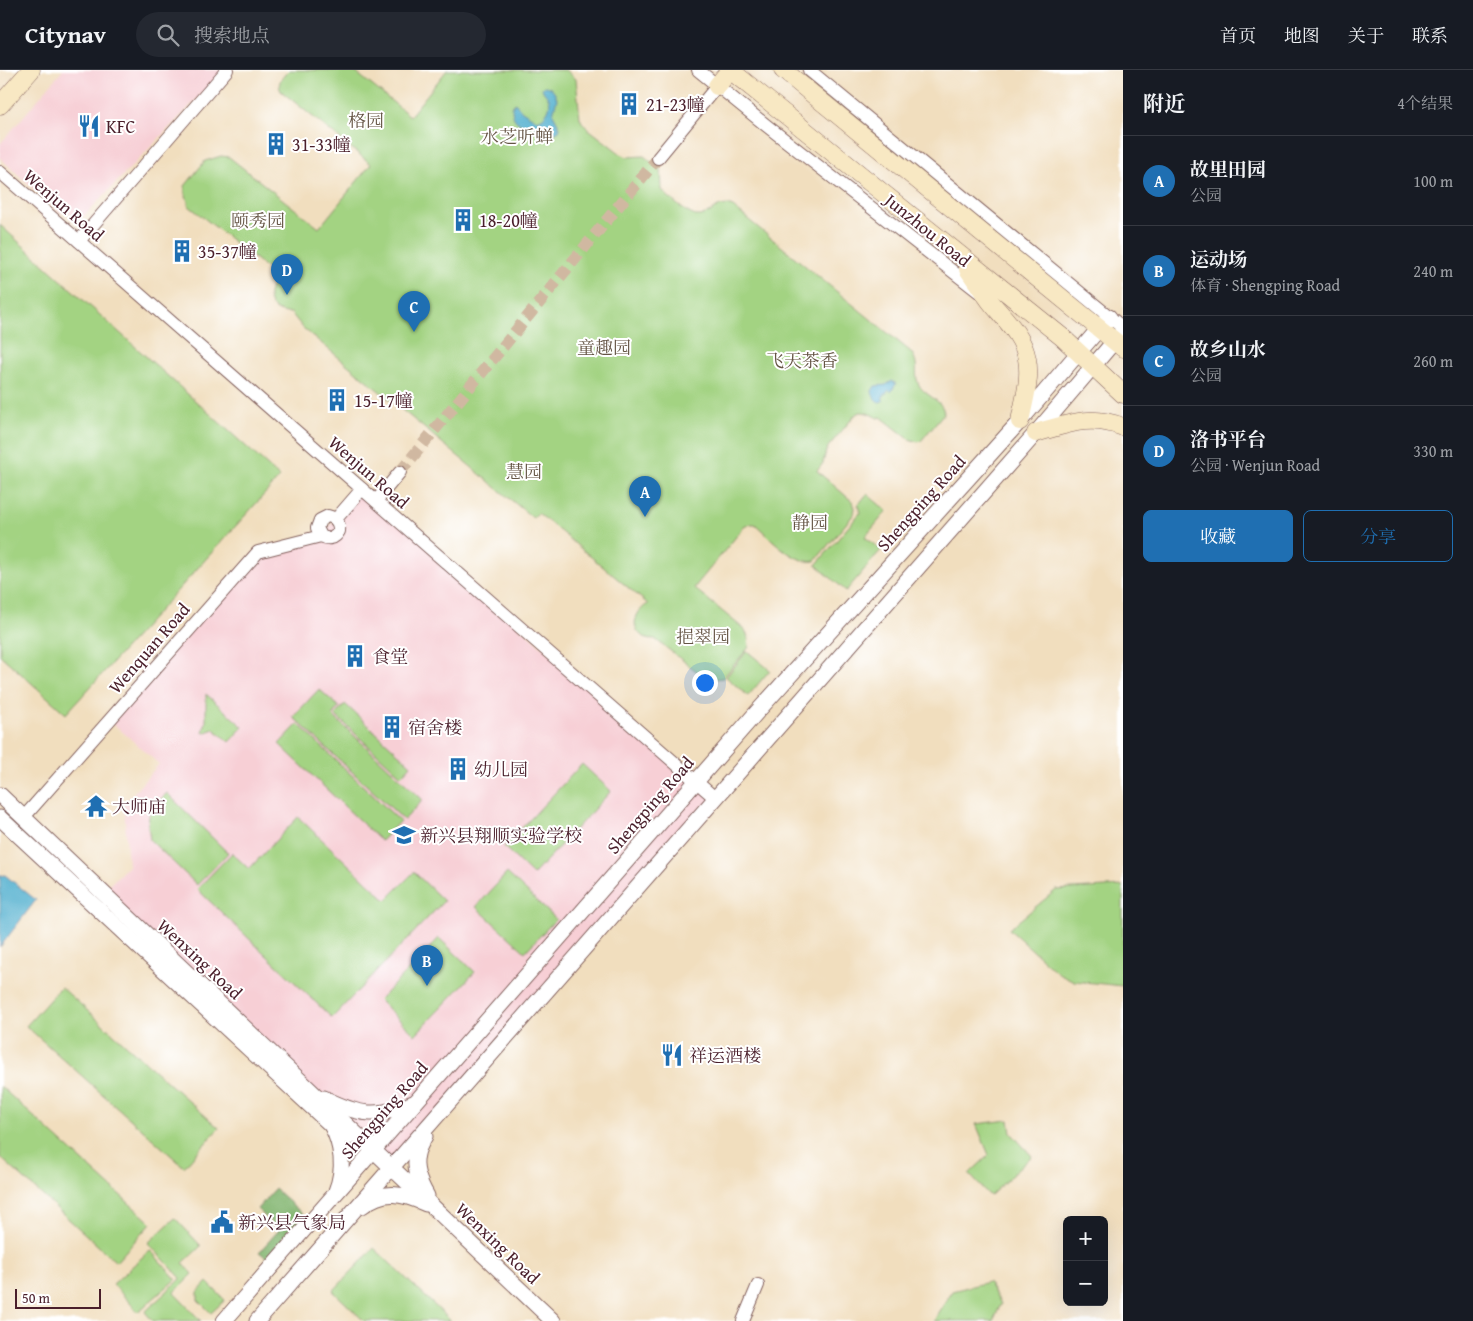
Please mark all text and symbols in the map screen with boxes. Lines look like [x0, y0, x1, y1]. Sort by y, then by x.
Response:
search box [136, 12, 486, 57]
text: Citynav [25, 17, 106, 52]
icon: search [154, 21, 182, 49]
text: 搜索地点 [194, 21, 270, 49]
text: 首页 [1220, 22, 1256, 49]
text: 地图 [1284, 22, 1320, 49]
text: 关于 [1348, 22, 1384, 49]
text: 联系 [1412, 22, 1448, 49]
text: 附近 [1143, 88, 1185, 119]
building icon: 21-23幢 [616, 91, 642, 117]
place label: 21-23幢 [646, 91, 705, 118]
text: 4个结果 [1397, 91, 1453, 115]
park label: 格园 [348, 107, 384, 134]
restaurant icon: KFC [76, 113, 102, 139]
place label: KFC [106, 113, 135, 140]
park label: 水芝听蝉 [481, 123, 553, 150]
building icon: 31-33幢 [263, 131, 289, 157]
place label: 31-33幢 [292, 131, 351, 158]
text: 故里田园 [1190, 155, 1266, 183]
street label: Wenjun Road [18, 162, 111, 248]
text: A [1154, 169, 1164, 193]
text: 100 m [1413, 169, 1453, 193]
text: 公园 [1190, 183, 1222, 207]
street label: Junzhou Road [878, 186, 977, 273]
park label: 颐秀园 [231, 207, 285, 234]
building icon: 18-20幢 [450, 207, 476, 233]
place label: 18-20幢 [479, 207, 538, 234]
building icon: 35-37幢 [169, 238, 195, 264]
place label: 35-37幢 [198, 238, 257, 265]
text: 运动场 [1190, 245, 1247, 273]
pin: D [271, 254, 303, 295]
text: B [1154, 259, 1164, 283]
text: 240 m [1413, 259, 1453, 283]
text: 体育 · Shengping Road [1190, 273, 1340, 297]
pin: C [398, 291, 430, 332]
park label: 童趣园 [577, 334, 631, 361]
text: 故乡山水 [1190, 335, 1266, 363]
park label: 飞天茶香 [766, 347, 838, 374]
text: C [1154, 349, 1164, 373]
text: 260 m [1413, 349, 1453, 373]
text: 公园 [1190, 363, 1222, 387]
building icon: 15-17幢 [324, 387, 350, 413]
place label: 15-17幢 [354, 387, 413, 414]
text: 洛书平台 [1190, 425, 1266, 453]
street label: Wenjun Road [323, 429, 416, 515]
text: D [1154, 439, 1164, 463]
text: 330 m [1413, 439, 1453, 463]
street label: Shengping Road [870, 448, 972, 557]
text: 公园 · Wenjun Road [1190, 453, 1320, 477]
park label: 慧园 [506, 458, 542, 485]
pin: A [629, 476, 661, 517]
park label: 静园 [792, 509, 828, 536]
button: 收藏 [1143, 510, 1293, 562]
button: 分享 [1303, 510, 1453, 562]
street label: Wenquan Road [102, 596, 196, 699]
park label: 挹翠园 [676, 623, 730, 650]
building icon: 食堂 [342, 643, 368, 669]
place label: 食堂 [372, 643, 408, 670]
your location [692, 670, 718, 696]
building icon: 宿舍楼 [379, 714, 405, 740]
place label: 宿舍楼 [408, 714, 462, 741]
street label: Shengping Road [600, 750, 700, 860]
building icon: 幼儿园 [445, 756, 471, 782]
place label: 幼儿园 [474, 756, 528, 783]
temple icon: 大师庙 [83, 793, 109, 819]
place label: 大师庙 [112, 793, 166, 820]
school or university icon: 新兴县翔顺实验学校 [391, 822, 417, 848]
place label: 新兴县翔顺实验学校 [420, 822, 582, 849]
street label: Wenxing Road [151, 912, 249, 1006]
pin: B [411, 945, 443, 986]
restaurant icon: 祥运酒楼 [659, 1042, 685, 1068]
place label: 祥运酒楼 [689, 1042, 761, 1069]
street label: Shengping Road [334, 1055, 434, 1165]
street label: Wenxing Road [450, 1196, 547, 1291]
public building icon: 新兴县气象局 [209, 1209, 235, 1235]
place label: 新兴县气象局 [238, 1209, 346, 1236]
map controls [1063, 1216, 1108, 1306]
button: + [1063, 1216, 1108, 1261]
button: − [1063, 1261, 1108, 1306]
scale bar [15, 1286, 101, 1309]
text: 50 m [22, 1288, 50, 1308]

